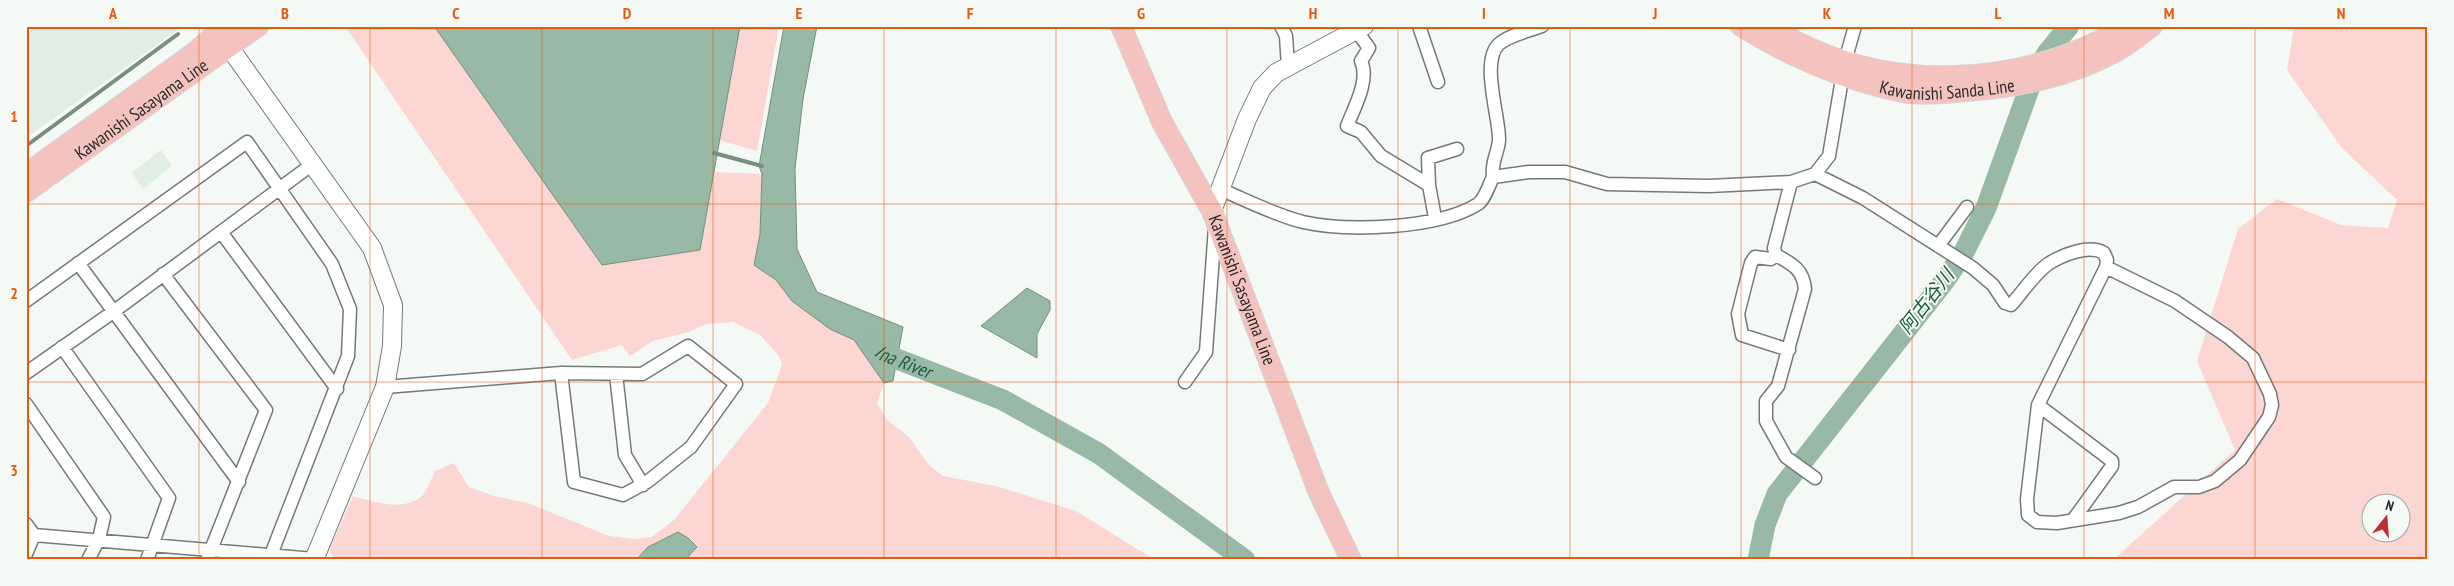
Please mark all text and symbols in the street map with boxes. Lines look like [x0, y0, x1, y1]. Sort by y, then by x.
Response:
text: A [108, 3, 118, 23]
text: B [281, 3, 289, 23]
text: C [452, 3, 460, 23]
text: D [623, 3, 632, 23]
text: E [796, 3, 803, 23]
text: F [967, 3, 974, 23]
text: G [1137, 3, 1145, 23]
text: H [1309, 3, 1317, 23]
text: I [1482, 3, 1486, 23]
text: J [1652, 3, 1657, 23]
text: K [1823, 3, 1832, 23]
text: L [1995, 3, 2002, 23]
text: M [2164, 3, 2174, 23]
text: N [2337, 3, 2345, 23]
street label: Kawanishi Sasayama Line [70, 53, 212, 165]
street label: Kawanishi Sanda Line [1877, 73, 2016, 105]
text: 1 [10, 106, 18, 126]
street label: Kawanishi Sasayama Line [1204, 212, 1281, 368]
water label: 阿古谷川 [1893, 262, 1960, 338]
text: 2 [10, 283, 18, 303]
water label: Ina River [870, 340, 938, 384]
text: 3 [10, 460, 18, 480]
north arrow [2362, 494, 2412, 544]
text: N [2384, 496, 2396, 515]

